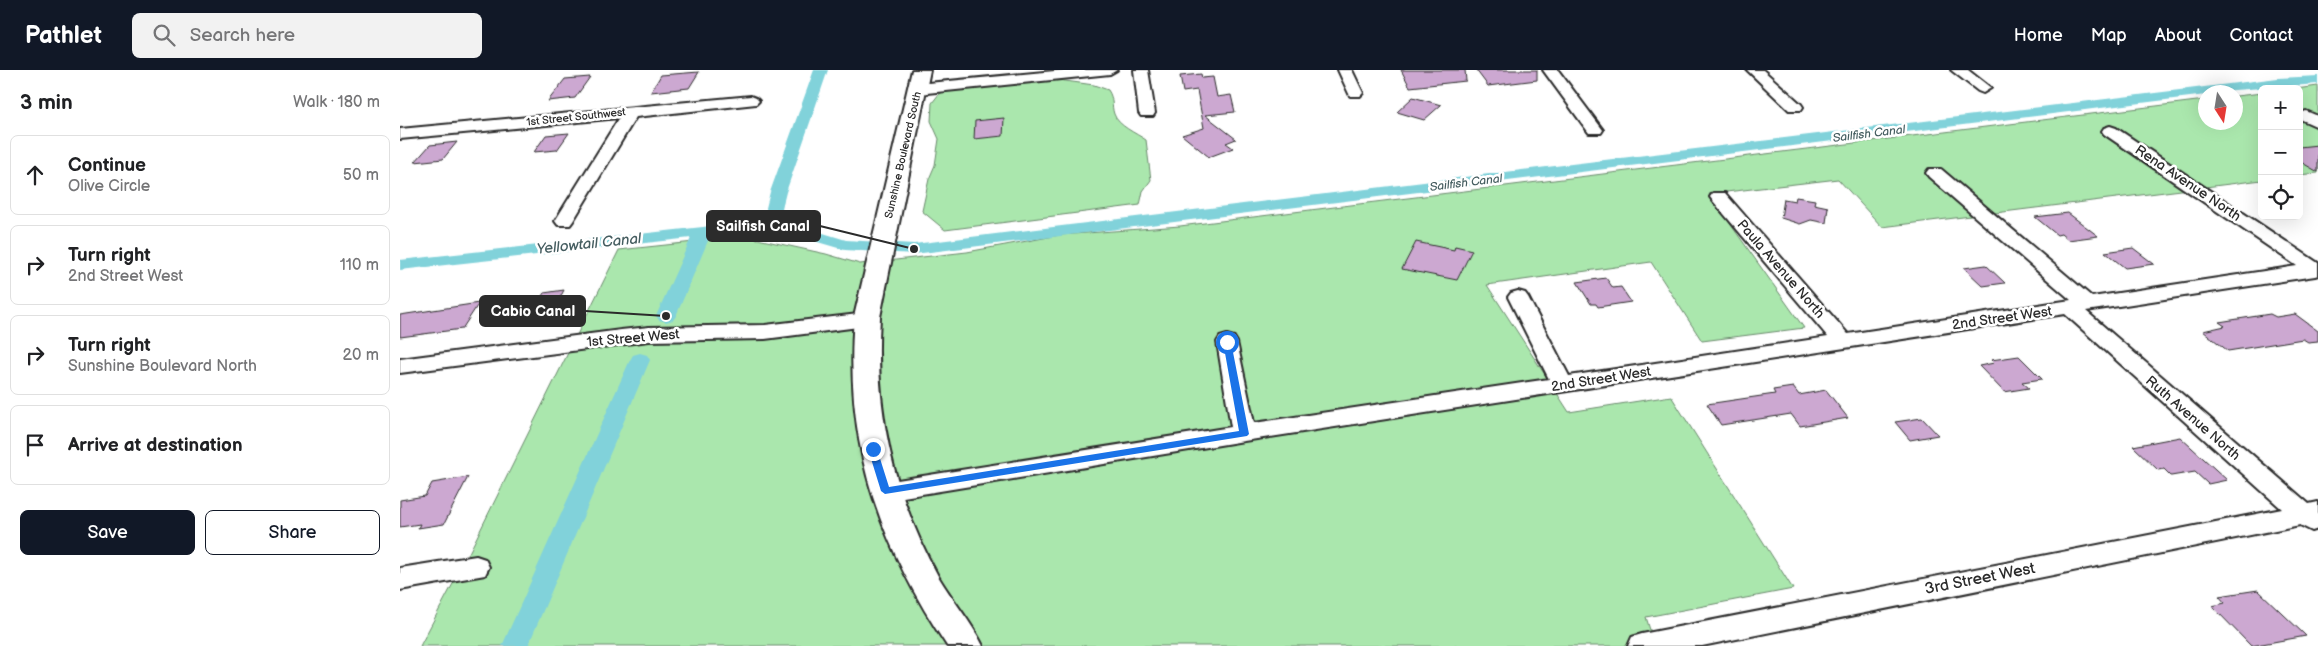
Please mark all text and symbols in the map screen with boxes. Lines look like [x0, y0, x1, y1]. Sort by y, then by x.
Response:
search box [132, 13, 482, 58]
text: Pathlet [25, 21, 102, 50]
icon: search [150, 21, 178, 49]
text: Search here [190, 24, 295, 47]
text: Home [2014, 25, 2063, 46]
text: Map [2091, 25, 2127, 46]
text: About [2155, 25, 2202, 46]
text: Contact [2230, 25, 2293, 46]
north arrow [2198, 85, 2243, 130]
map controls [2258, 85, 2303, 220]
button: + [2258, 85, 2303, 130]
text: 3 min [20, 90, 73, 115]
street label: Sunshine Boulevard South [882, 90, 924, 220]
text: Walk · 180 m [293, 93, 380, 112]
street label: 1st Street Southwest [526, 105, 627, 129]
water label: Sailfish Canal [1832, 122, 1907, 146]
button: − [2258, 130, 2303, 175]
street label: Rena Avenue North [2132, 141, 2245, 225]
text: Continue [68, 154, 146, 177]
icon: ahead [21, 161, 49, 189]
text: 50 m [343, 166, 379, 185]
water label: Sailfish Canal [1429, 171, 1504, 195]
button: locate [2258, 175, 2303, 220]
text: Olive Circle [68, 177, 150, 196]
callout: Sailfish Canal [707, 211, 820, 241]
street label: Paula Avenue North [1734, 216, 1829, 322]
text: Sailfish Canal [716, 217, 810, 236]
water label: Yellowtail Canal [536, 229, 643, 259]
text: Turn right [68, 244, 151, 267]
icon: right [21, 251, 49, 279]
text: 110 m [340, 256, 379, 275]
text: 2nd Street West [68, 267, 183, 286]
callout: Cabio Canal [480, 296, 585, 326]
text: Cabio Canal [491, 302, 575, 321]
street label: 2nd Street West [1951, 302, 2054, 333]
street label: 1st Street West [586, 325, 681, 351]
route start [1216, 331, 1239, 354]
text: Turn right [68, 334, 151, 357]
icon: right [21, 341, 49, 369]
text: 20 m [343, 346, 379, 365]
text: Sunshine Boulevard North [68, 357, 257, 376]
street label: 2nd Street West [1550, 363, 1653, 395]
street label: Ruth Avenue North [2142, 372, 2244, 464]
icon: arrive [21, 431, 49, 459]
text: Arrive at destination [68, 434, 243, 457]
route end [862, 438, 885, 461]
button: Save [20, 510, 195, 555]
button: Share [205, 510, 380, 555]
street label: 3rd Street West [1923, 559, 2037, 599]

